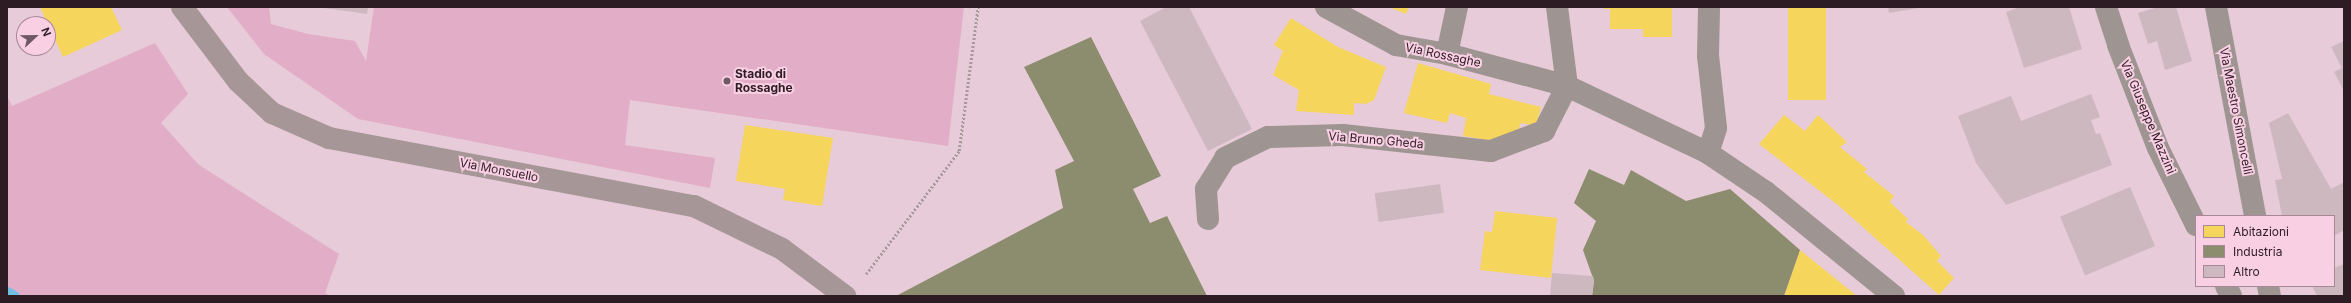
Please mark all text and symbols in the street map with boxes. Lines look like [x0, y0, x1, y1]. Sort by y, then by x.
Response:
north arrow [16, 16, 56, 56]
text: N [38, 25, 54, 38]
street label: Via Rossaghe [1404, 40, 1482, 70]
street label: Via Maestro Simoncelli [2217, 46, 2255, 176]
street label: Via Giuseppe Mazzini [2117, 58, 2179, 176]
place label: Stadio di Rossaghe [735, 67, 793, 95]
marker: Stadio di Rossaghe [722, 76, 732, 86]
street label: Via Bruno Gheda [1328, 129, 1424, 151]
street label: Via Monsuello [458, 155, 540, 185]
legend [2195, 215, 2335, 287]
text: Abitazioni [2233, 224, 2289, 239]
text: Industria [2233, 244, 2282, 259]
text: Altro [2233, 264, 2260, 279]

